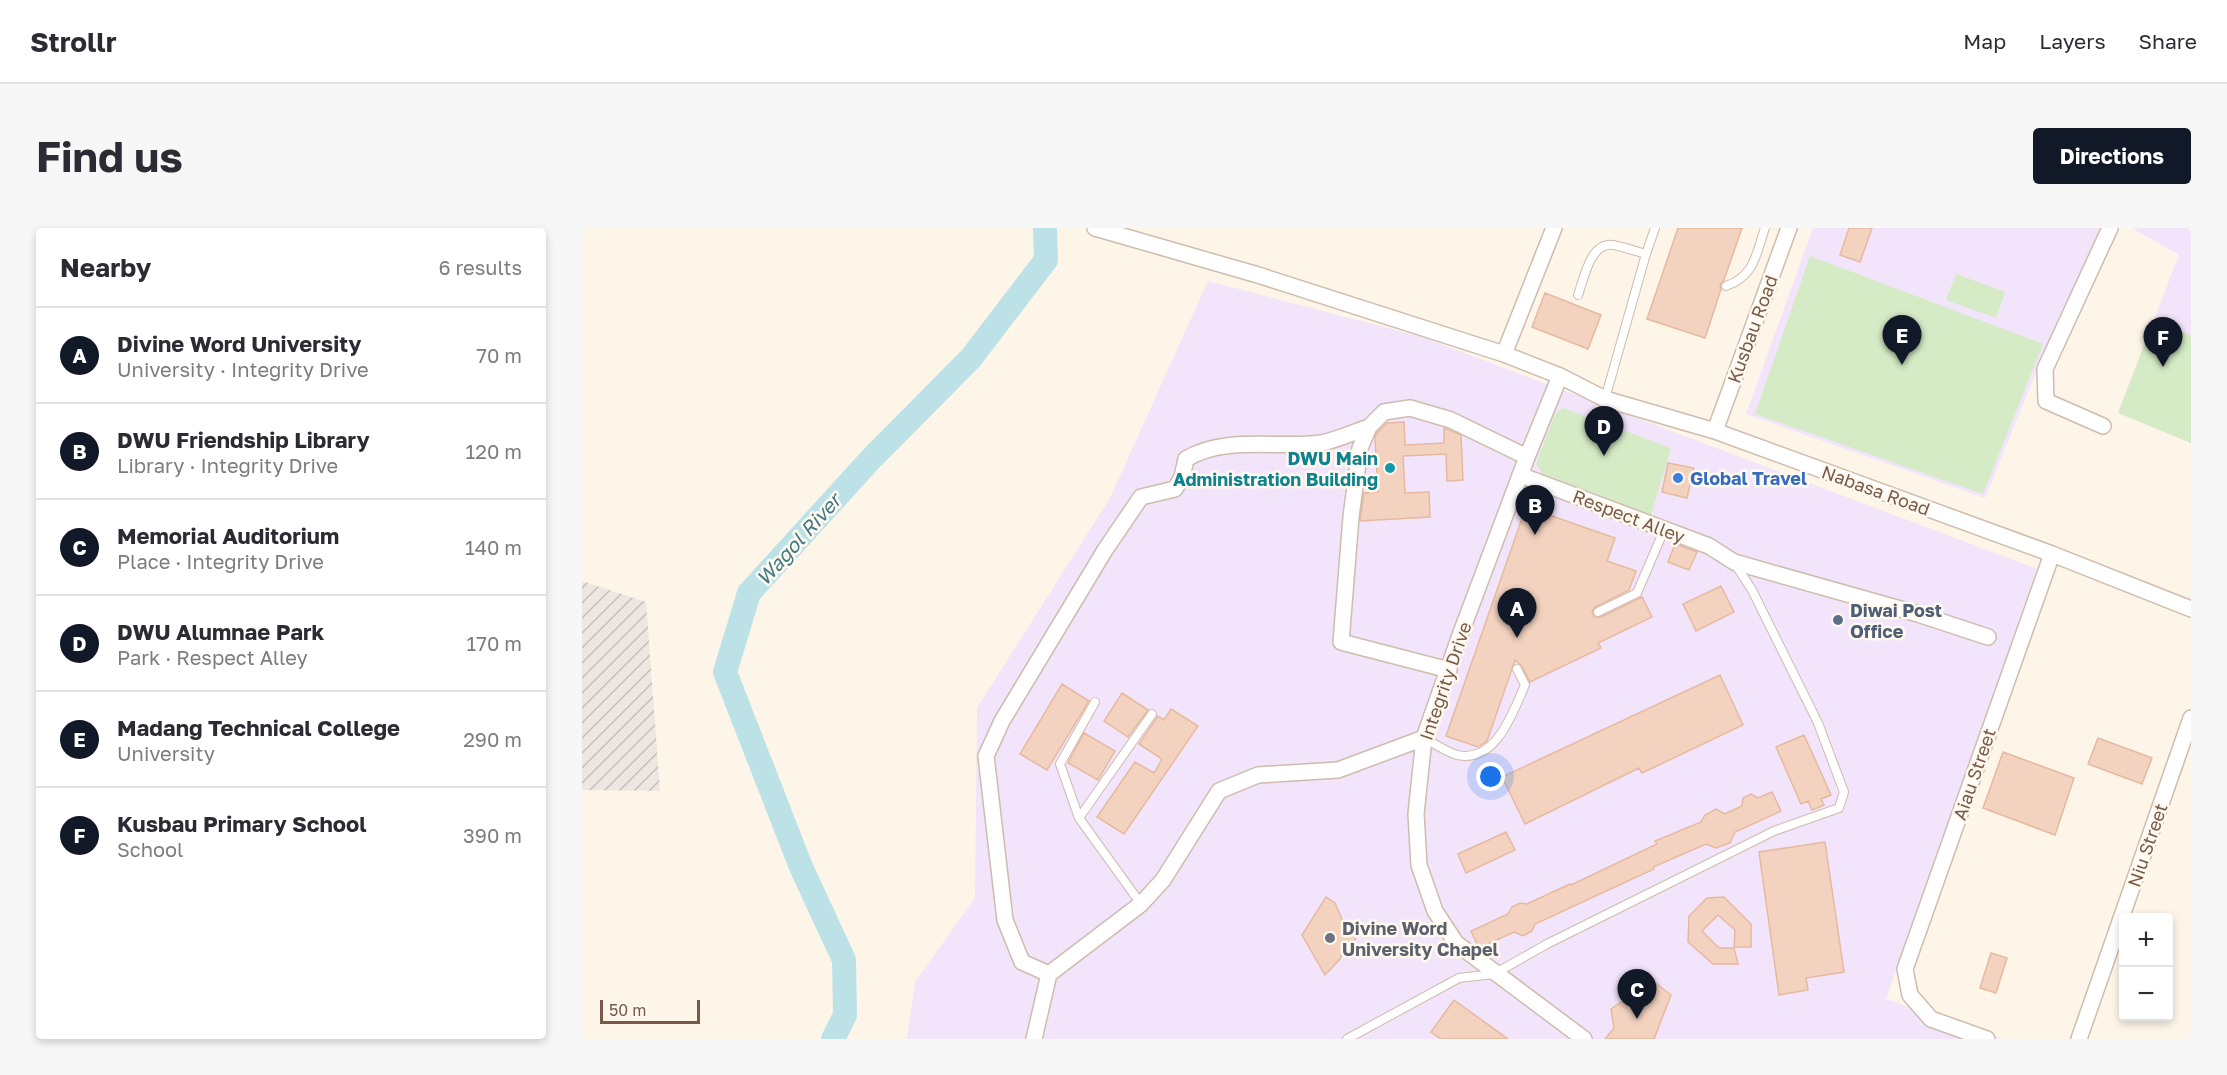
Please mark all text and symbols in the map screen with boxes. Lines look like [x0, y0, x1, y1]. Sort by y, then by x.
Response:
text: Strollr [30, 25, 117, 58]
text: Map [1963, 28, 2006, 54]
text: Layers [2039, 28, 2106, 54]
text: Share [2139, 28, 2197, 54]
button: Directions [2033, 128, 2191, 184]
text: Find us [36, 131, 183, 181]
text: Nearby [60, 252, 151, 283]
text: 6 results [438, 255, 522, 279]
street label: Kusbau Road [1722, 272, 1782, 386]
pin: E [1882, 316, 1922, 365]
pin: F [2144, 318, 2182, 367]
text: Divine Word University [117, 330, 361, 357]
text: A [72, 343, 87, 367]
text: 70 m [476, 343, 522, 367]
text: University · Integrity Drive [117, 357, 369, 381]
pin: D [1584, 406, 1624, 456]
text: DWU Friendship Library [117, 426, 370, 453]
text: B [72, 439, 87, 463]
text: 120 m [466, 439, 522, 463]
place label: DWU Main Administration Building [1173, 447, 1378, 490]
text: Library · Integrity Drive [117, 453, 338, 477]
street label: Nabasa Road [1819, 460, 1933, 520]
marker: DWU Main Administration Building [1383, 461, 1397, 475]
place label: Global Travel [1690, 467, 1807, 489]
marker: Global Travel [1671, 471, 1685, 485]
street label: Respect Alley [1570, 485, 1688, 547]
water label: Wagol River [751, 486, 848, 590]
pin: B [1516, 486, 1554, 535]
text: Memorial Auditorium [117, 522, 339, 549]
text: C [72, 535, 87, 559]
text: 140 m [465, 535, 522, 559]
text: Place · Integrity Drive [117, 549, 324, 573]
pin: A [1498, 588, 1536, 638]
place label: Diwai Post Office [1850, 599, 1942, 642]
marker: Diwai Post Office [1831, 613, 1845, 627]
text: DWU Alumnae Park [117, 618, 324, 645]
street label: Integrity Drive [1414, 619, 1476, 743]
text: D [72, 631, 87, 655]
text: 170 m [467, 631, 522, 655]
text: Park · Respect Alley [117, 645, 308, 669]
text: Madang Technical College [117, 714, 400, 741]
street label: Aiau Street [1948, 725, 2000, 823]
text: E [73, 727, 86, 751]
text: 290 m [463, 727, 522, 751]
text: University [117, 741, 215, 765]
your location [1476, 762, 1505, 791]
street label: Niu Street [2122, 800, 2172, 890]
text: Kusbau Primary School [117, 810, 367, 837]
text: F [74, 823, 85, 847]
text: 390 m [463, 823, 522, 847]
text: School [117, 837, 183, 861]
map controls [2119, 913, 2173, 1021]
button: + [2119, 913, 2173, 967]
place label: Divine Word University Chapel [1342, 917, 1499, 960]
marker: Divine Word University Chapel [1323, 931, 1337, 945]
button: − [2119, 967, 2173, 1021]
pin: C [1618, 970, 1656, 1019]
scale bar [600, 997, 700, 1024]
text: 50 m [609, 1000, 646, 1020]

